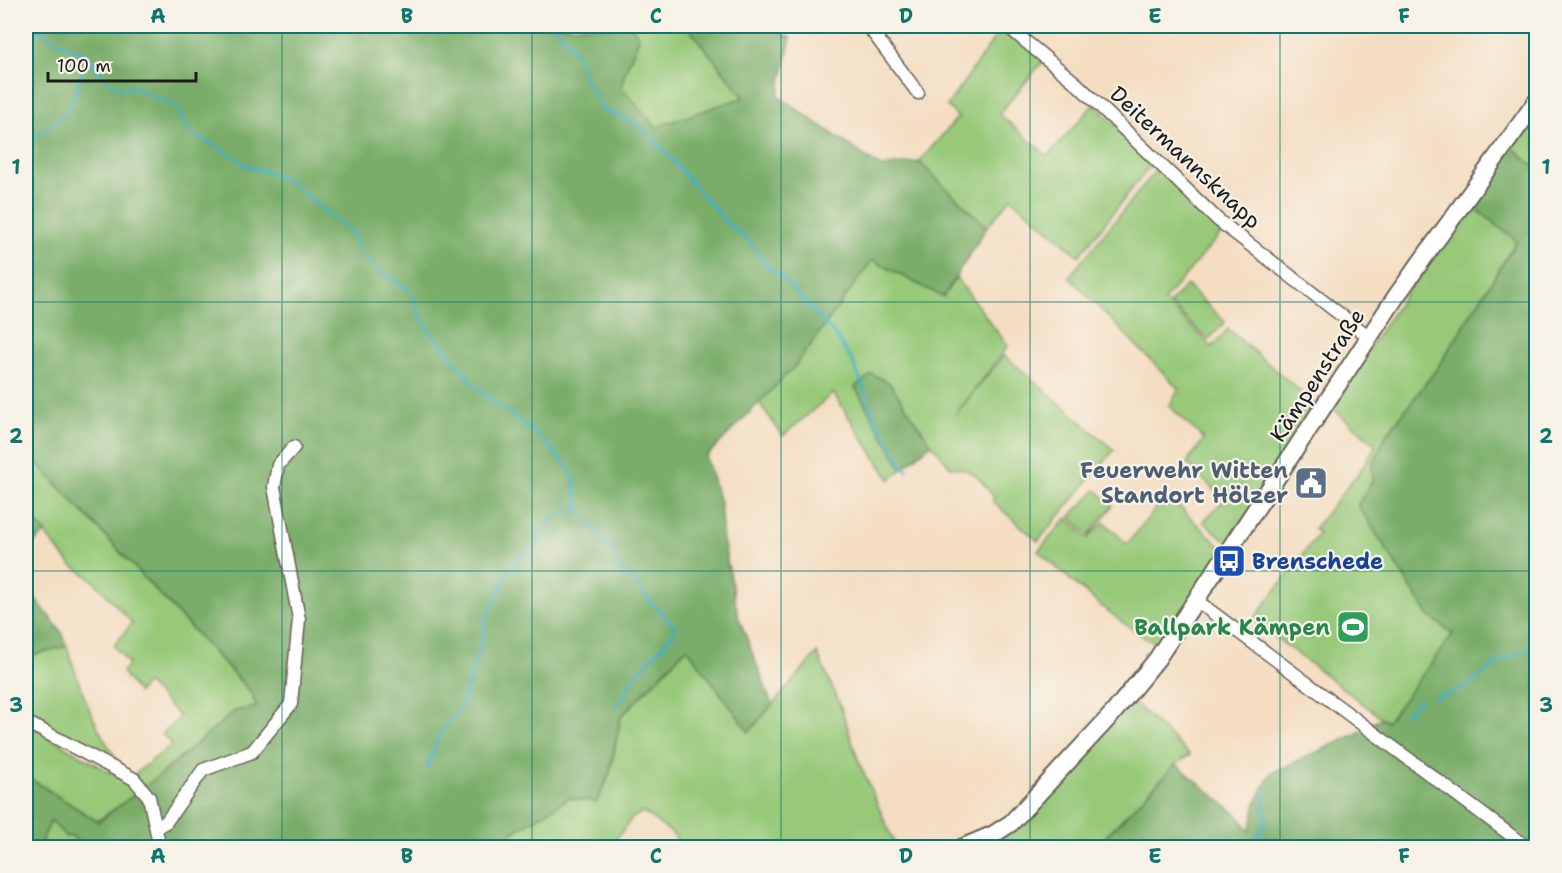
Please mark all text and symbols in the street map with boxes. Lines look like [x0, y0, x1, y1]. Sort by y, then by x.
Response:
text: A [150, 3, 166, 29]
text: B [401, 3, 413, 29]
text: C [650, 3, 662, 29]
text: D [899, 3, 913, 29]
text: E [1148, 3, 1162, 29]
text: F [1398, 3, 1410, 29]
scale bar [48, 45, 196, 83]
text: 100 m [57, 54, 111, 78]
street label: Deitermannsknapp [1104, 80, 1268, 235]
text: 1 [11, 154, 21, 180]
text: 1 [1541, 154, 1551, 180]
street label: Kämpenstraße [1263, 303, 1371, 448]
text: 2 [9, 423, 23, 449]
text: 2 [1539, 423, 1553, 449]
place label: Feuerwehr Witten Standort Hölzer [1080, 456, 1288, 510]
public building icon: Feuerwehr Witten Standort Hölzer [1293, 465, 1329, 501]
bus stop icon: Brenschede [1211, 543, 1247, 579]
place label: Brenschede [1252, 547, 1383, 576]
sports icon: Ballpark Kämpen [1335, 609, 1371, 645]
place label: Ballpark Kämpen [1134, 613, 1330, 642]
text: 3 [9, 692, 23, 718]
text: 3 [1539, 692, 1553, 718]
text: A [150, 843, 166, 869]
text: B [401, 843, 413, 869]
text: C [650, 843, 662, 869]
text: D [899, 843, 913, 869]
text: E [1148, 843, 1162, 869]
text: F [1398, 843, 1410, 869]

